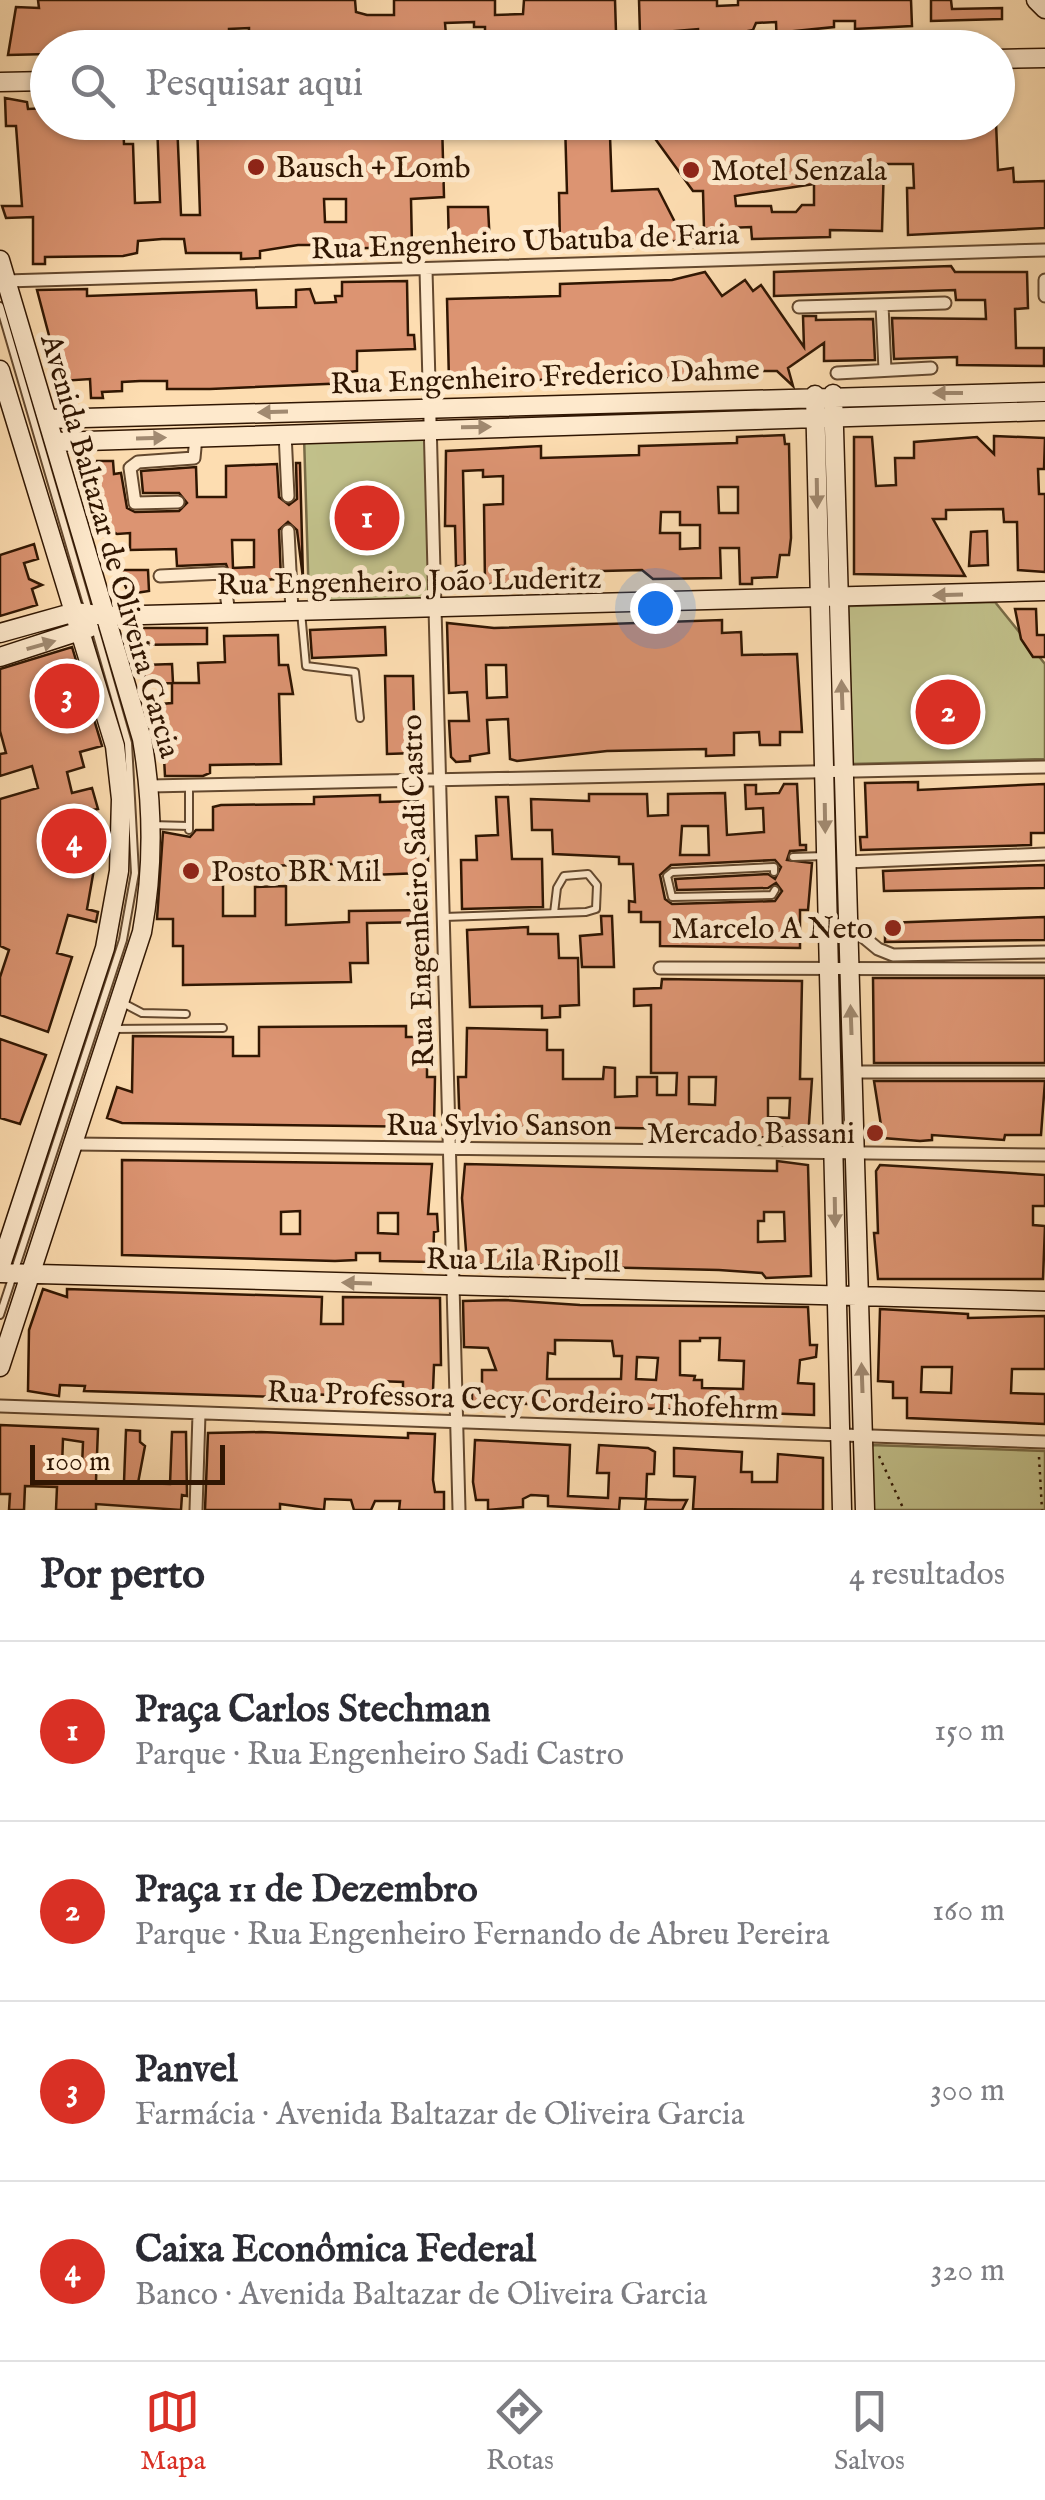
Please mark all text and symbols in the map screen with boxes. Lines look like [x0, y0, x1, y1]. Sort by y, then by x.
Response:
search box [30, 30, 1015, 140]
icon: search [65, 58, 120, 113]
text: Pesquisar aqui [145, 61, 363, 109]
place label: Bausch + Lomb [276, 150, 471, 188]
place label: Motel Senzala [711, 153, 887, 191]
marker: Bausch + Lomb [245, 156, 267, 178]
marker: Motel Senzala [680, 159, 702, 181]
street label: Rua Engenheiro Ubatuba de Faria [310, 217, 740, 269]
street label: Avenida Baltazar de Oliveira Garcia [30, 329, 188, 763]
street label: Rua Engenheiro Frederico Dahme [330, 352, 760, 404]
one-way arrow [931, 385, 963, 401]
one-way arrow [256, 405, 288, 421]
one-way arrow [461, 419, 493, 435]
one-way arrow [136, 430, 168, 446]
one-way arrow [810, 477, 826, 509]
pin: 1 [334, 480, 400, 556]
street label: Rua Engenheiro João Luderitz [216, 561, 602, 605]
your location [630, 583, 681, 634]
one-way arrow [931, 587, 963, 603]
one-way arrow [26, 637, 57, 652]
pin: 3 [34, 658, 100, 734]
pin: 2 [916, 674, 980, 750]
one-way arrow [833, 678, 849, 710]
street label: Rua Engenheiro Sadi Castro [394, 714, 444, 1068]
one-way arrow [818, 802, 834, 834]
pin: 4 [42, 804, 106, 878]
place label: Posto BR Mil [211, 854, 381, 892]
marker: Posto BR Mil [180, 860, 202, 882]
place label: Marcelo A Neto [671, 911, 873, 949]
marker: Marcelo A Neto [882, 917, 904, 939]
one-way arrow [843, 1003, 859, 1035]
street label: Rua Sylvio Sanson [386, 1108, 612, 1146]
place label: Mercado Bassani [647, 1116, 855, 1154]
marker: Mercado Bassani [864, 1122, 886, 1144]
one-way arrow [827, 1197, 843, 1229]
street label: Rua Lila Ripoll [426, 1241, 621, 1283]
one-way arrow [341, 1274, 373, 1290]
one-way arrow [853, 1361, 869, 1393]
street label: Rua Professora Cecy Cordeiro Thofehrm [266, 1374, 780, 1430]
scale bar [30, 1440, 225, 1484]
text: 100 m [45, 1445, 111, 1480]
text: Por perto [40, 1549, 205, 1602]
text: 4 resultados [849, 1555, 1005, 1596]
text: Praça Carlos Stechman [135, 1687, 491, 1735]
text: 1 [67, 1711, 78, 1752]
text: 150 m [934, 1711, 1005, 1752]
text: Parque · Rua Engenheiro Sadi Castro [135, 1735, 624, 1776]
text: Praça 11 de Dezembro [135, 1867, 478, 1915]
text: 2 [65, 1891, 80, 1932]
text: 160 m [932, 1891, 1005, 1932]
text: Parque · Rua Engenheiro Fernando de Abreu Pereira [135, 1915, 830, 1956]
text: Panvel [135, 2047, 237, 2095]
text: 3 [67, 2071, 78, 2112]
text: 300 m [930, 2071, 1005, 2112]
text: Farmácia · Avenida Baltazar de Oliveira Garcia [135, 2095, 744, 2136]
text: Caixa Econômica Federal [135, 2227, 536, 2275]
text: 4 [65, 2251, 80, 2292]
text: 320 m [931, 2251, 1005, 2292]
text: Banco · Avenida Baltazar de Oliveira Garcia [135, 2275, 707, 2316]
tab: Mapa [140, 2384, 206, 2479]
tab: Rotas [486, 2384, 554, 2479]
tab: Salvos [834, 2384, 905, 2479]

